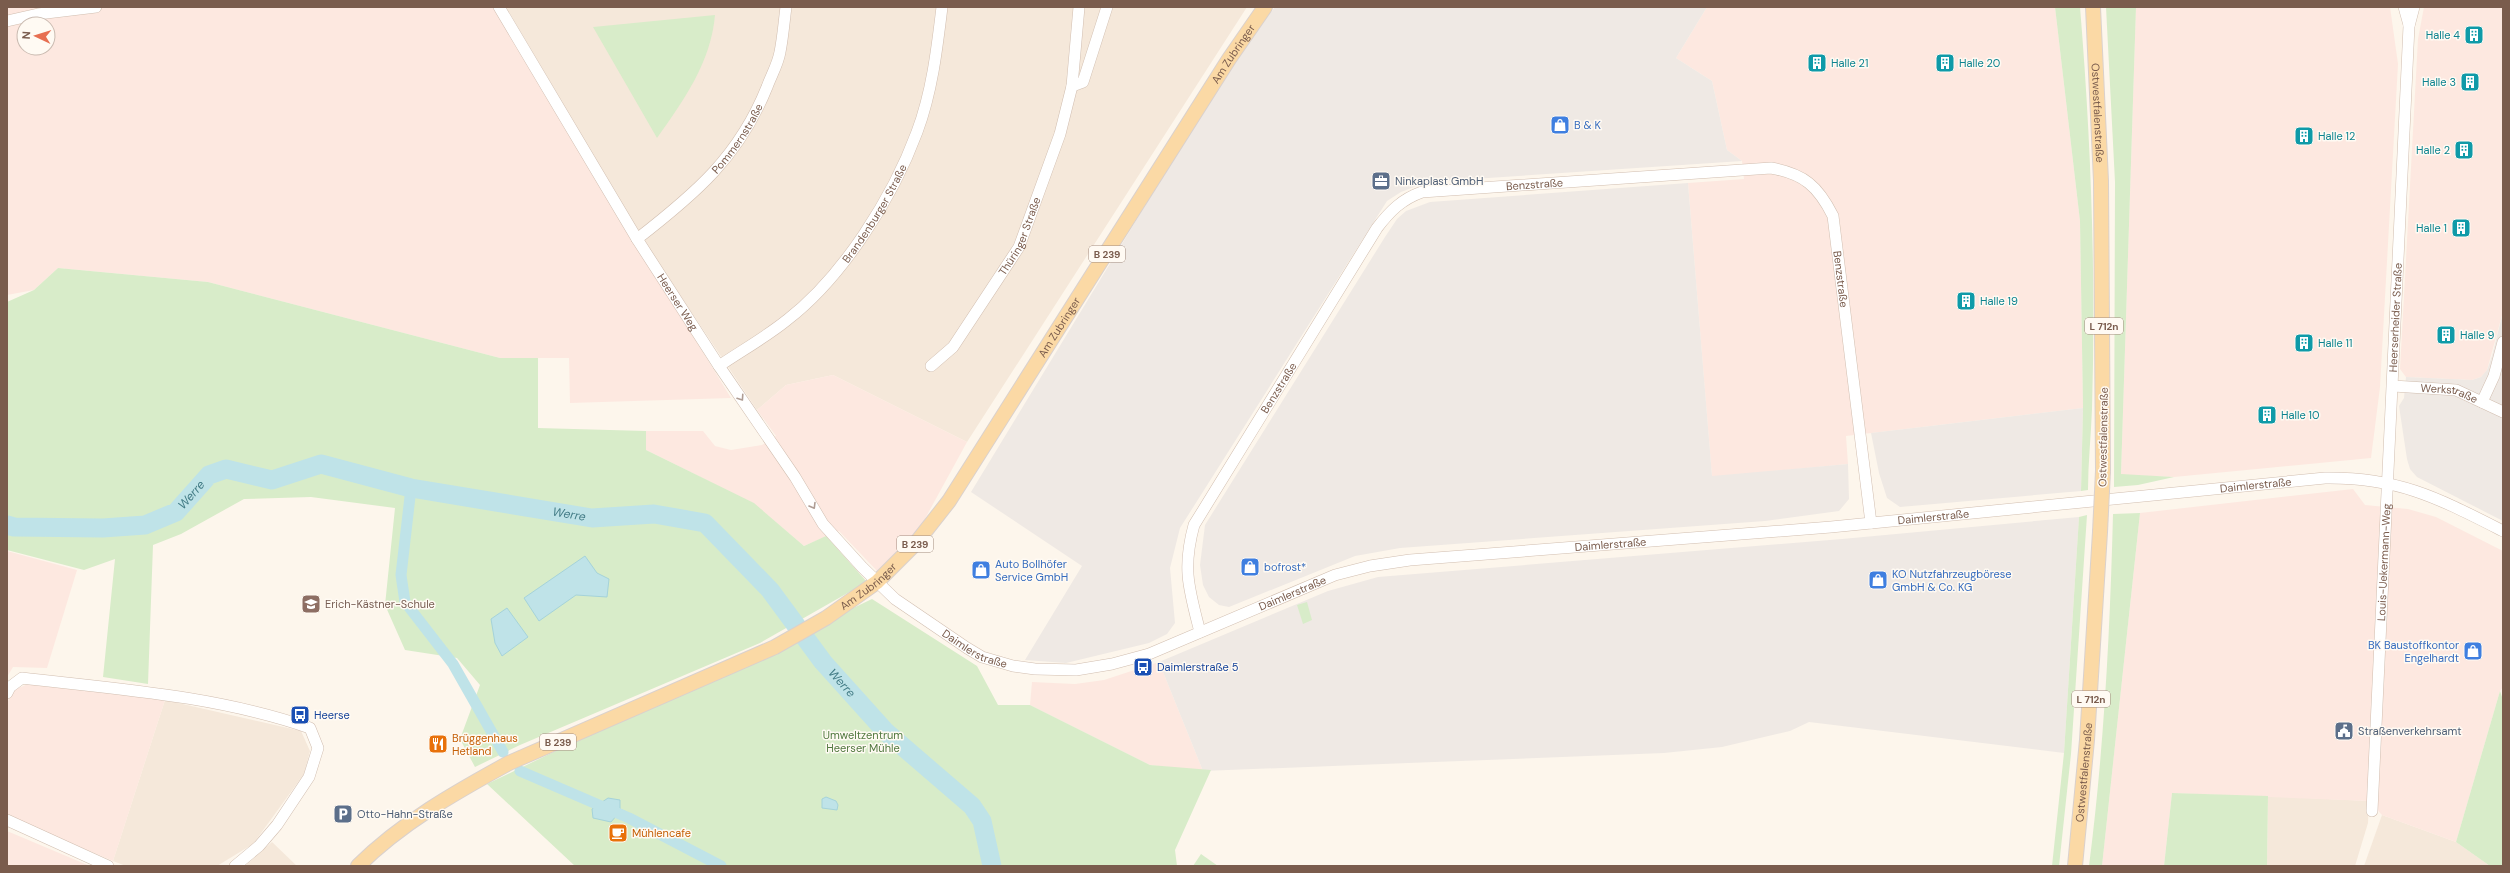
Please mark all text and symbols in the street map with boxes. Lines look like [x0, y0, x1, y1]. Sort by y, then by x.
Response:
north arrow [16, 16, 56, 56]
street label: Am Zubringer [1208, 21, 1258, 86]
building icon: Halle 4 [2463, 24, 2485, 46]
place label: Halle 4 [2426, 28, 2460, 42]
text: N [19, 31, 33, 40]
building icon: Halle 21 [1806, 52, 1828, 74]
building icon: Halle 20 [1934, 52, 1956, 74]
place label: Halle 21 [1831, 56, 1868, 70]
place label: Halle 20 [1959, 56, 2000, 70]
street label: Ostwestfalenstraße [2089, 63, 2107, 163]
building icon: Halle 3 [2459, 71, 2481, 93]
place label: Halle 3 [2422, 75, 2456, 89]
street label: Pommernstraße [709, 101, 766, 177]
shop icon: B & K [1549, 114, 1571, 136]
place label: B & K [1574, 118, 1602, 132]
building icon: Halle 12 [2293, 125, 2315, 147]
place label: Halle 12 [2318, 129, 2355, 143]
building icon: Halle 2 [2453, 139, 2475, 161]
place label: Halle 2 [2416, 143, 2450, 157]
street label: Brandenburger Straße [839, 162, 910, 266]
office icon: Ninkaplast GmbH [1370, 170, 1392, 192]
place label: Ninkaplast GmbH [1395, 174, 1483, 188]
street label: Benzstraße [1505, 175, 1564, 193]
street label: Thüringer Straße [995, 195, 1044, 278]
building icon: Halle 1 [2450, 217, 2472, 239]
place label: Halle 1 [2416, 221, 2447, 235]
road number: B 239 [1089, 246, 1125, 262]
street label: Benzstraße [1830, 250, 1851, 308]
street label: Heerserheider Straße [2386, 263, 2405, 373]
street label: Heerser Weg [654, 271, 701, 333]
building icon: Halle 19 [1955, 290, 1977, 312]
place label: Halle 19 [1980, 294, 2018, 308]
street label: Am Zubringer [1035, 295, 1083, 360]
road number: L 712n [2085, 318, 2123, 334]
building icon: Halle 9 [2435, 324, 2457, 346]
place label: Halle 9 [2460, 328, 2495, 342]
building icon: Halle 11 [2293, 332, 2315, 354]
place label: Halle 11 [2318, 336, 2352, 350]
street label: Benzstraße [1258, 360, 1299, 416]
street label: Werkstraße [2420, 381, 2480, 406]
street label: Ostwestfalenstraße [2095, 387, 2111, 487]
one-way arrow [736, 394, 744, 401]
building icon: Halle 10 [2256, 404, 2278, 426]
place label: Halle 10 [2281, 408, 2320, 422]
street label: Daimlerstraße [2219, 474, 2292, 495]
water label: Werre [174, 477, 209, 513]
one-way arrow [808, 502, 815, 509]
street label: Louis-Uekermann-Weg [2374, 503, 2393, 622]
water label: Werre [551, 504, 587, 525]
street label: Daimlerstraße [1897, 506, 1970, 527]
street label: Daimlerstraße [1574, 535, 1647, 554]
road number: B 239 [897, 536, 933, 552]
shop icon: bofrost* [1239, 556, 1261, 578]
place label: Auto Bollhöfer Service GmbH [995, 557, 1068, 584]
shop icon: Auto Bollhöfer Service GmbH [970, 559, 992, 581]
street label: Am Zubringer [837, 560, 899, 613]
place label: bofrost* [1264, 560, 1306, 574]
place label: KO Nutzfahrzeugbörese GmbH & Co. KG [1892, 567, 2012, 594]
shop icon: KO Nutzfahrzeugbörese GmbH & Co. KG [1867, 569, 1889, 591]
street label: Daimlerstraße [1257, 573, 1328, 614]
school or university icon: Erich-Kästner-Schule [300, 593, 322, 615]
place label: Erich-Kästner-Schule [325, 597, 435, 611]
street label: Daimlerstraße [940, 626, 1009, 671]
place label: BK Baustoffkontor Engelhardt [2368, 638, 2459, 665]
shop icon: BK Baustoffkontor Engelhardt [2462, 640, 2484, 662]
bus stop icon: Daimlerstraße 5 [1132, 656, 1154, 678]
place label: Daimlerstraße 5 [1157, 660, 1239, 674]
water label: Werre [825, 665, 859, 701]
road number: L 712n [2072, 691, 2110, 707]
bus stop icon: Heerse [289, 704, 311, 726]
place label: Heerse [314, 708, 350, 722]
public building icon: Straßenverkehrsamt [2333, 720, 2355, 742]
street label: Ostwestfalenstraße [2072, 722, 2095, 823]
place label: Straßenverkehrsamt [2358, 724, 2462, 738]
park label: Umweltzentrum Heerser Mühle [823, 728, 903, 755]
place label: Brüggenhaus Hetland [452, 731, 518, 758]
restaurant icon: Brüggenhaus Hetland [427, 733, 449, 755]
road number: B 239 [540, 734, 576, 750]
parking icon: Otto-Hahn-Straße [332, 803, 354, 825]
place label: Otto-Hahn-Straße [357, 807, 453, 821]
cafe icon: Mühlencafe [607, 822, 629, 844]
place label: Mühlencafe [632, 826, 691, 840]

